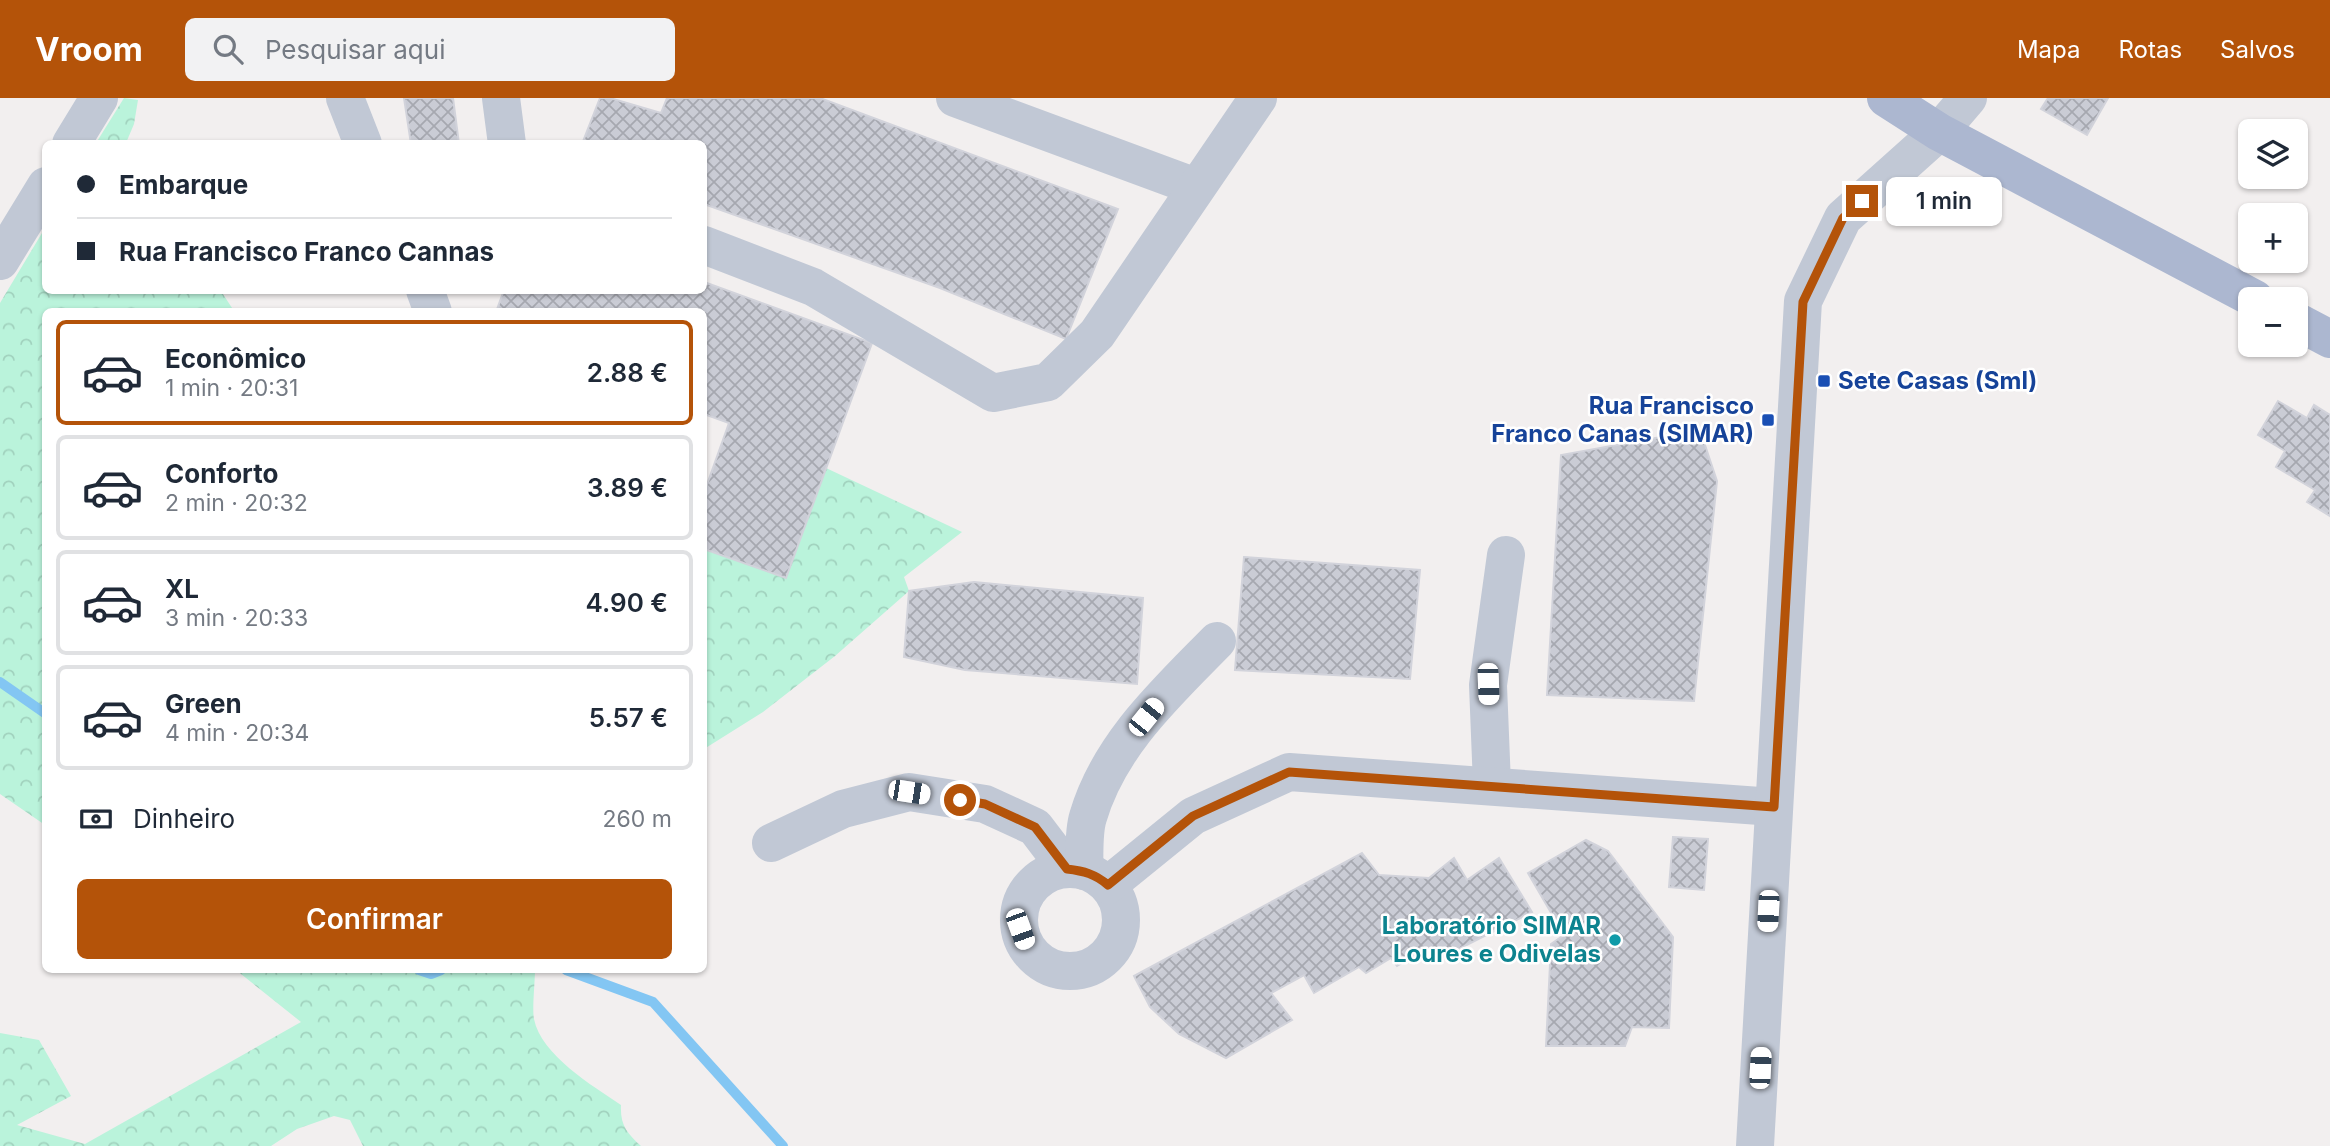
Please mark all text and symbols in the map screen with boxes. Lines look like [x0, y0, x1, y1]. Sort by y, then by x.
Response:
search box [185, 18, 675, 81]
text: Vroom [35, 29, 143, 69]
icon: search [209, 30, 247, 68]
text: Pesquisar aqui [265, 34, 445, 65]
text: Mapa [2017, 35, 2081, 64]
text: Rotas [2119, 35, 2182, 64]
text: Salvos [2220, 35, 2295, 64]
map controls [2238, 119, 2308, 357]
button: layers [2238, 119, 2308, 189]
text: Embarque [119, 169, 248, 200]
callout: 1 min [1886, 176, 2002, 226]
route end [1846, 185, 1878, 217]
text: 1 min [1916, 187, 1972, 215]
button: + [2238, 203, 2308, 273]
text: Rua Francisco Franco Cannas [119, 236, 494, 267]
button: − [2238, 287, 2308, 357]
icon: car [81, 341, 144, 404]
text: Econômico [165, 343, 306, 374]
text: 2.88 € [587, 357, 668, 388]
place label: Sete Casas (Sml) [1838, 366, 2037, 395]
marker: Sete Casas (Sml) [1816, 373, 1832, 389]
text: 1 min · 20:31 [165, 374, 298, 402]
place label: Rua Francisco Franco Canas (SIMAR) [1491, 391, 1754, 448]
marker: Rua Francisco Franco Canas (SIMAR) [1760, 412, 1776, 428]
icon: car [81, 456, 144, 519]
text: Conforto [165, 458, 278, 489]
text: 3.89 € [587, 472, 668, 503]
text: 2 min · 20:32 [165, 489, 308, 517]
icon: car [81, 571, 144, 634]
text: XL [165, 573, 199, 604]
text: 4.90 € [586, 587, 668, 618]
text: 3 min · 20:33 [165, 604, 308, 632]
car [1477, 663, 1500, 705]
icon: car [81, 686, 144, 749]
text: Green [165, 688, 242, 719]
car [1125, 694, 1168, 740]
text: 5.57 € [589, 702, 668, 733]
text: 4 min · 20:34 [165, 719, 309, 747]
car [887, 778, 932, 806]
route start [944, 784, 976, 816]
icon: cash [77, 800, 115, 838]
text: Dinheiro [133, 803, 235, 834]
text: 260 m [603, 805, 672, 833]
button: Confirmar [77, 879, 672, 959]
car [1757, 889, 1780, 933]
car [1003, 906, 1038, 952]
place label: Laboratório SIMAR Loures e Odivelas [1382, 911, 1601, 968]
marker: Laboratório SIMAR Loures e Odivelas [1607, 932, 1623, 948]
car [1749, 1046, 1772, 1090]

